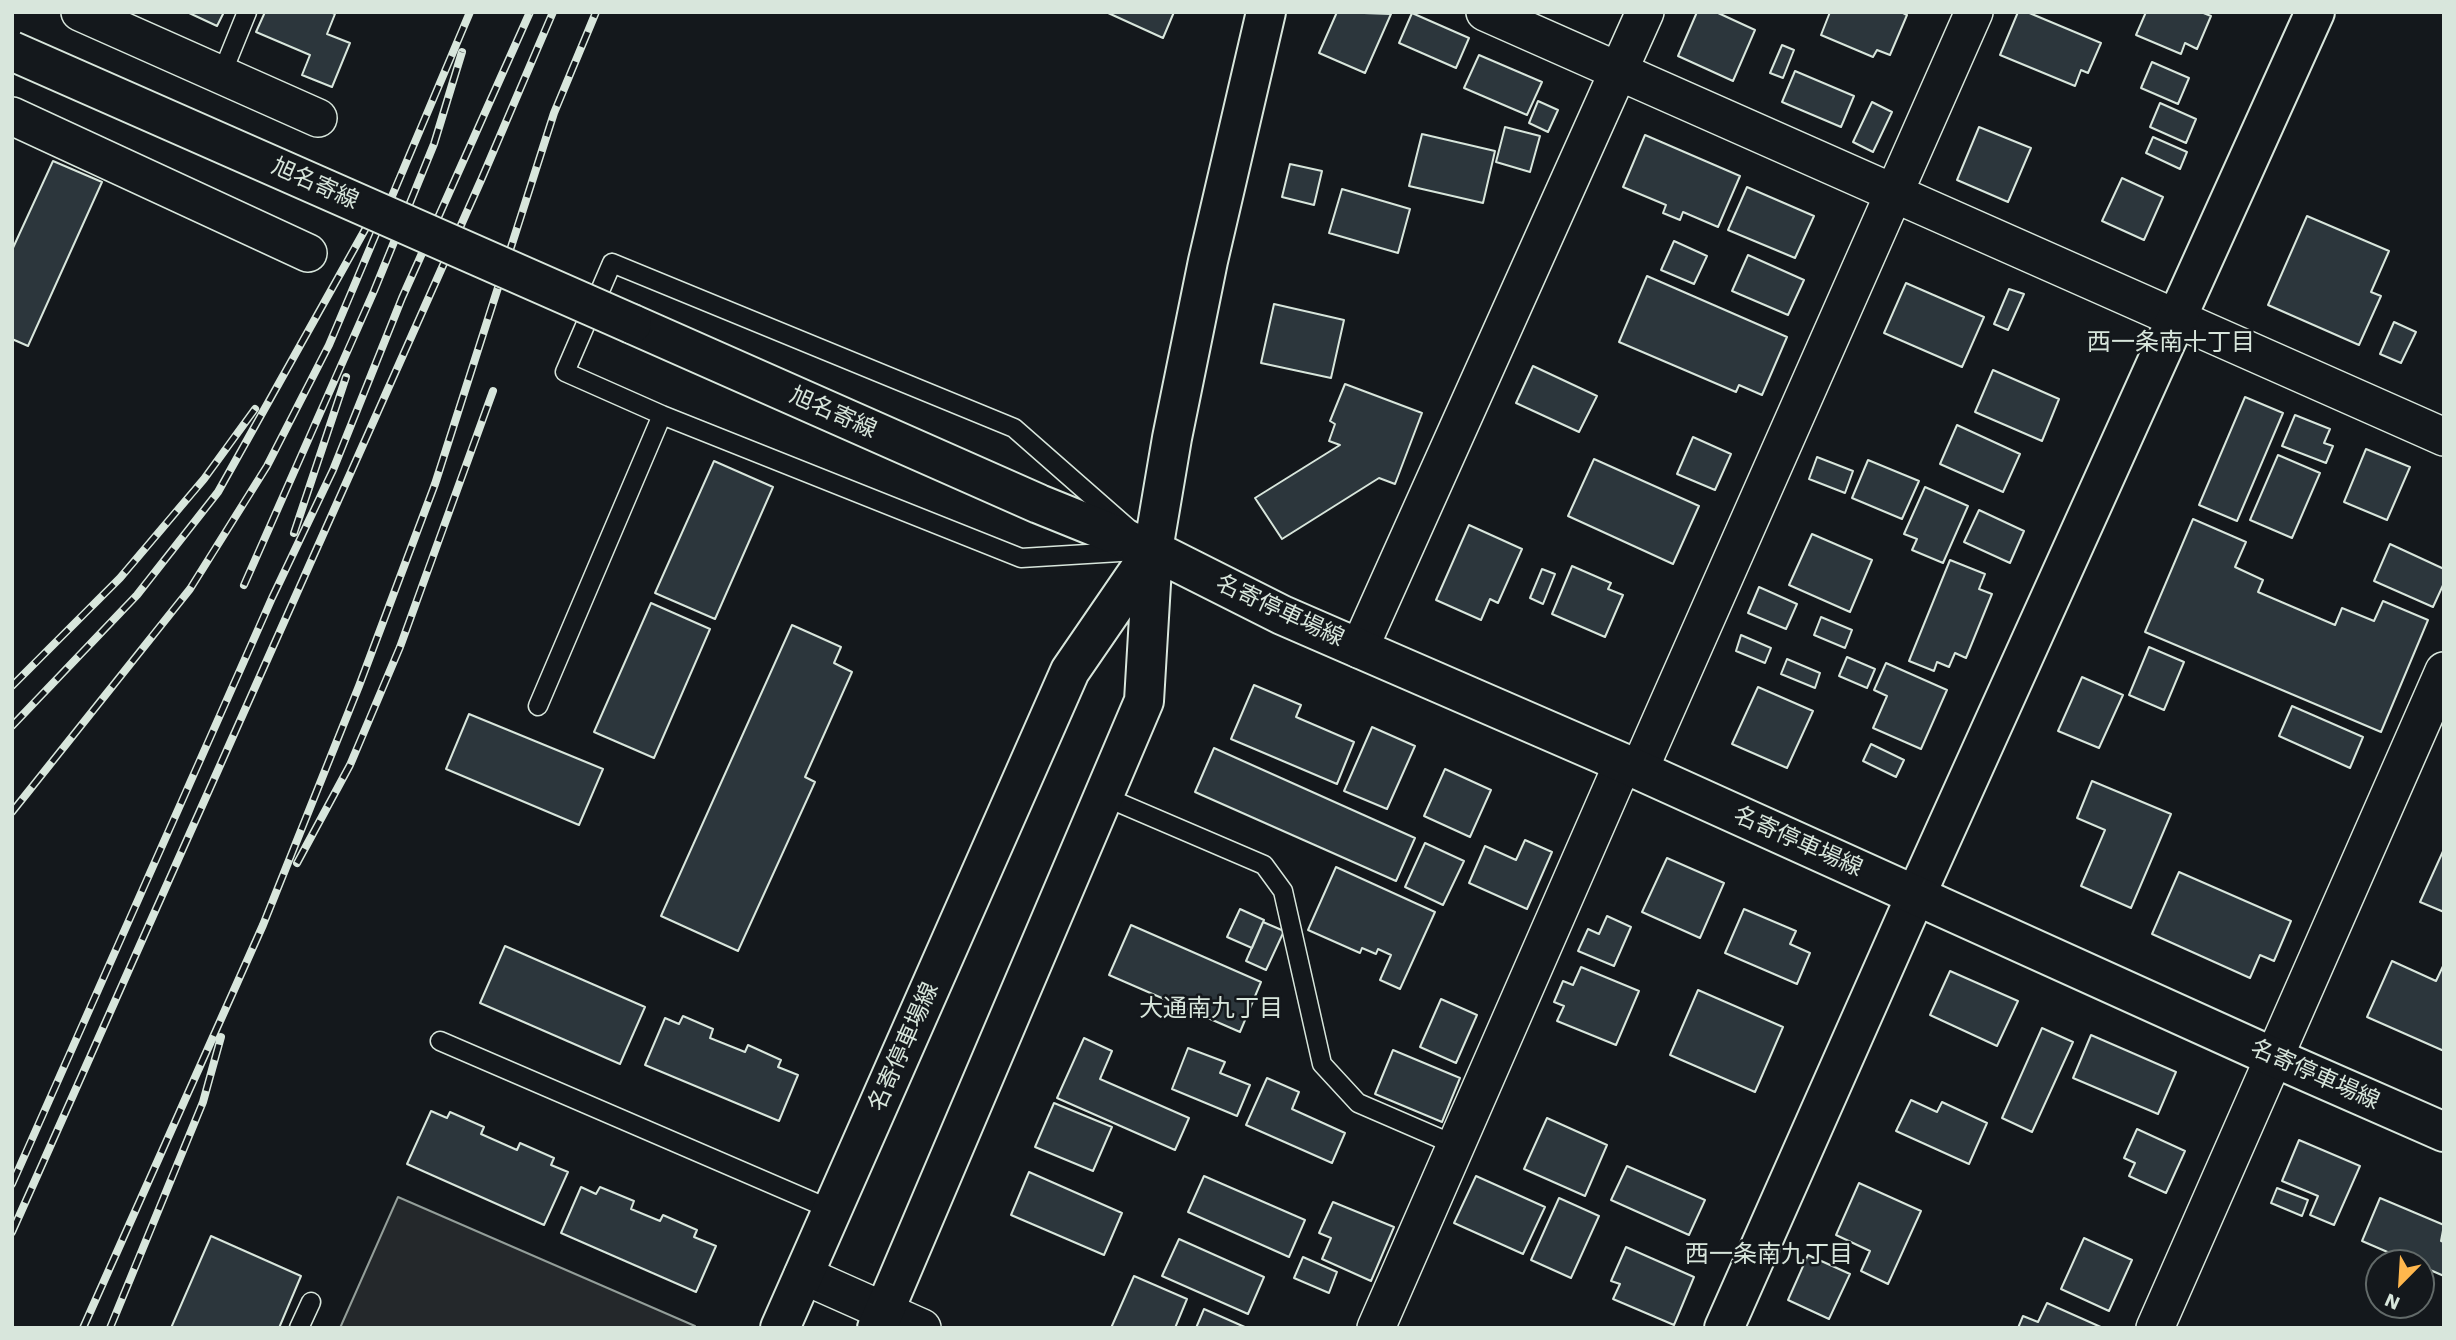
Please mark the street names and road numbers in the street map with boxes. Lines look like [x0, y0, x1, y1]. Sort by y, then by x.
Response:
street label: 旭名寄線 [267, 153, 363, 215]
street label: 旭名寄線 [785, 382, 881, 444]
street label: 名寄停車場線 [1212, 569, 1348, 653]
street label: 名寄停車場線 [1729, 801, 1867, 883]
street label: 名寄停車場線 [863, 978, 945, 1116]
street label: 名寄停車場線 [2246, 1034, 2384, 1116]

